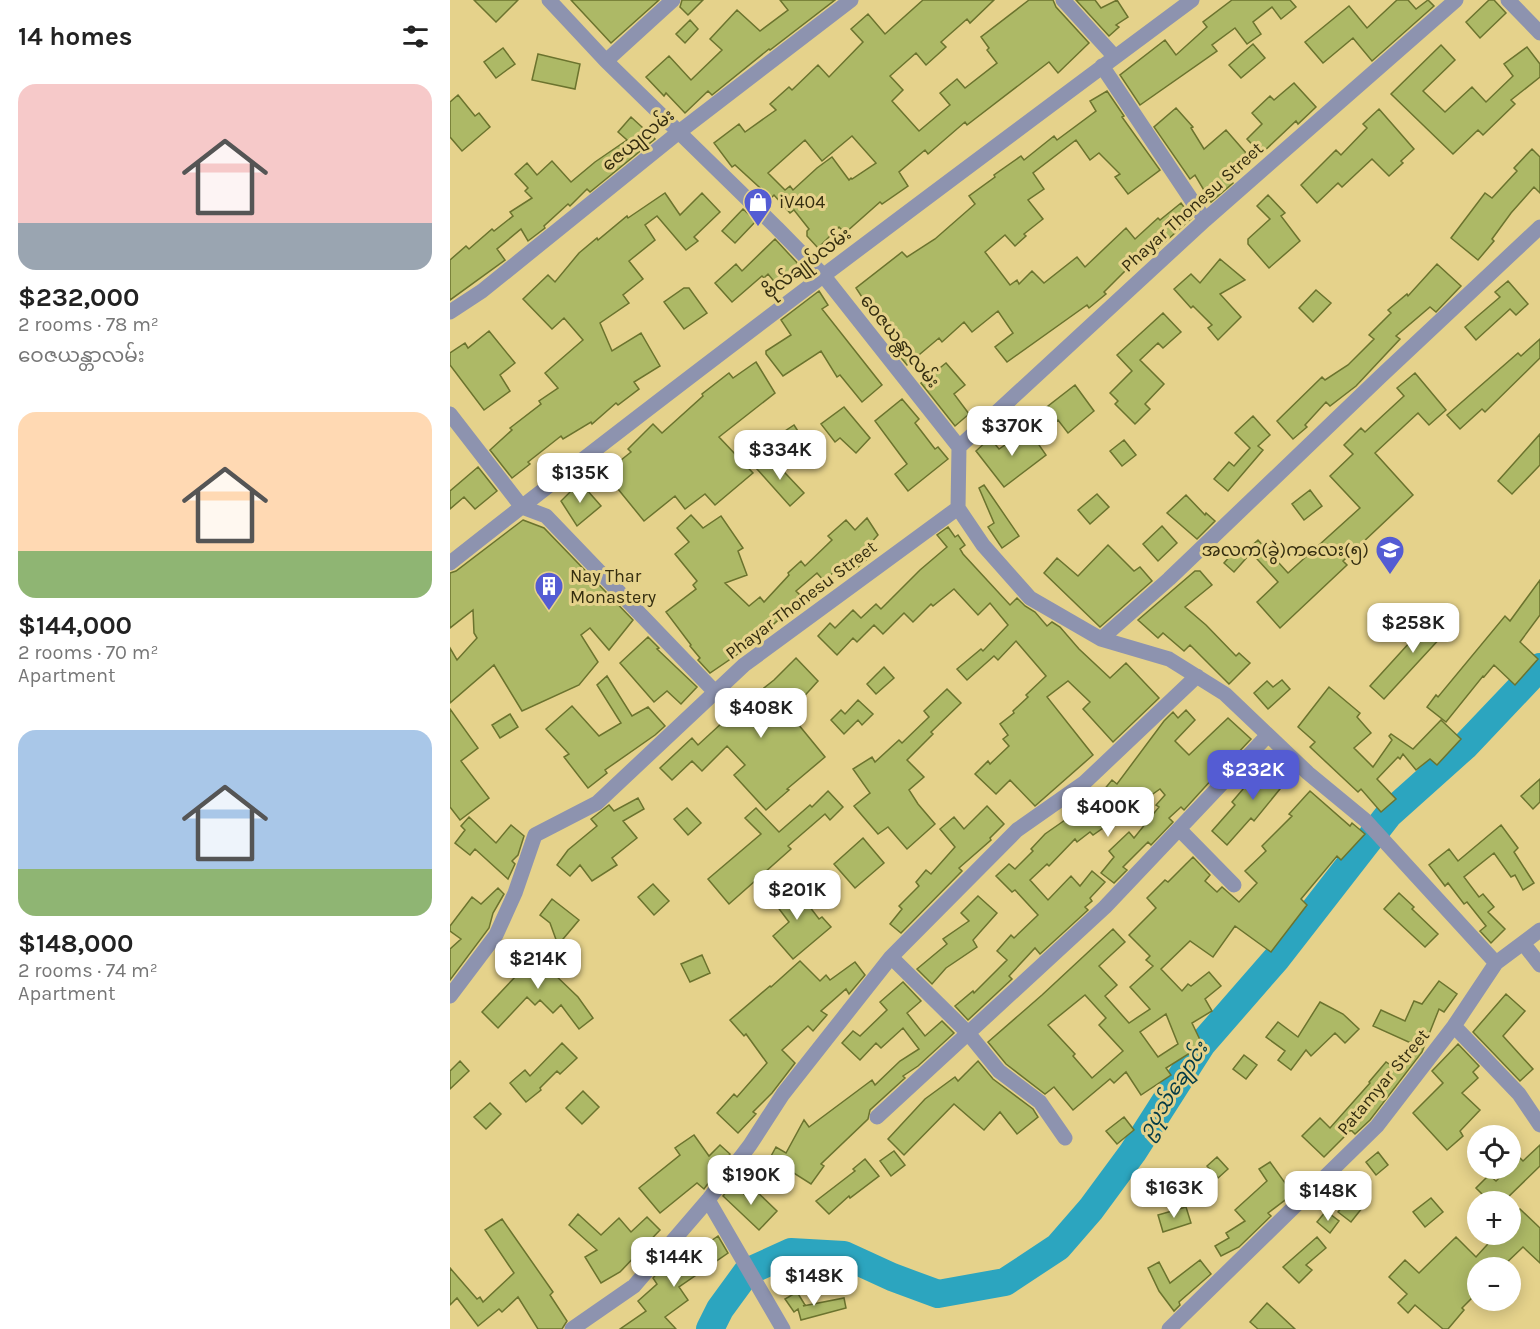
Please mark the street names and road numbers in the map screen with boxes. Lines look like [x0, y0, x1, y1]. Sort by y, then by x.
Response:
street label: ဇေယျလမ်း [596, 103, 681, 179]
street label: Phayar Thonesu Street [1116, 137, 1268, 277]
street label: ဗိုလ်ချုပ်လမ်း [757, 220, 858, 307]
street label: ဝေဇယန္တာလမ်း [852, 289, 946, 395]
street label: Phayar Thonesu Street [721, 536, 881, 664]
street label: Patamyar Street [1332, 1024, 1434, 1140]

